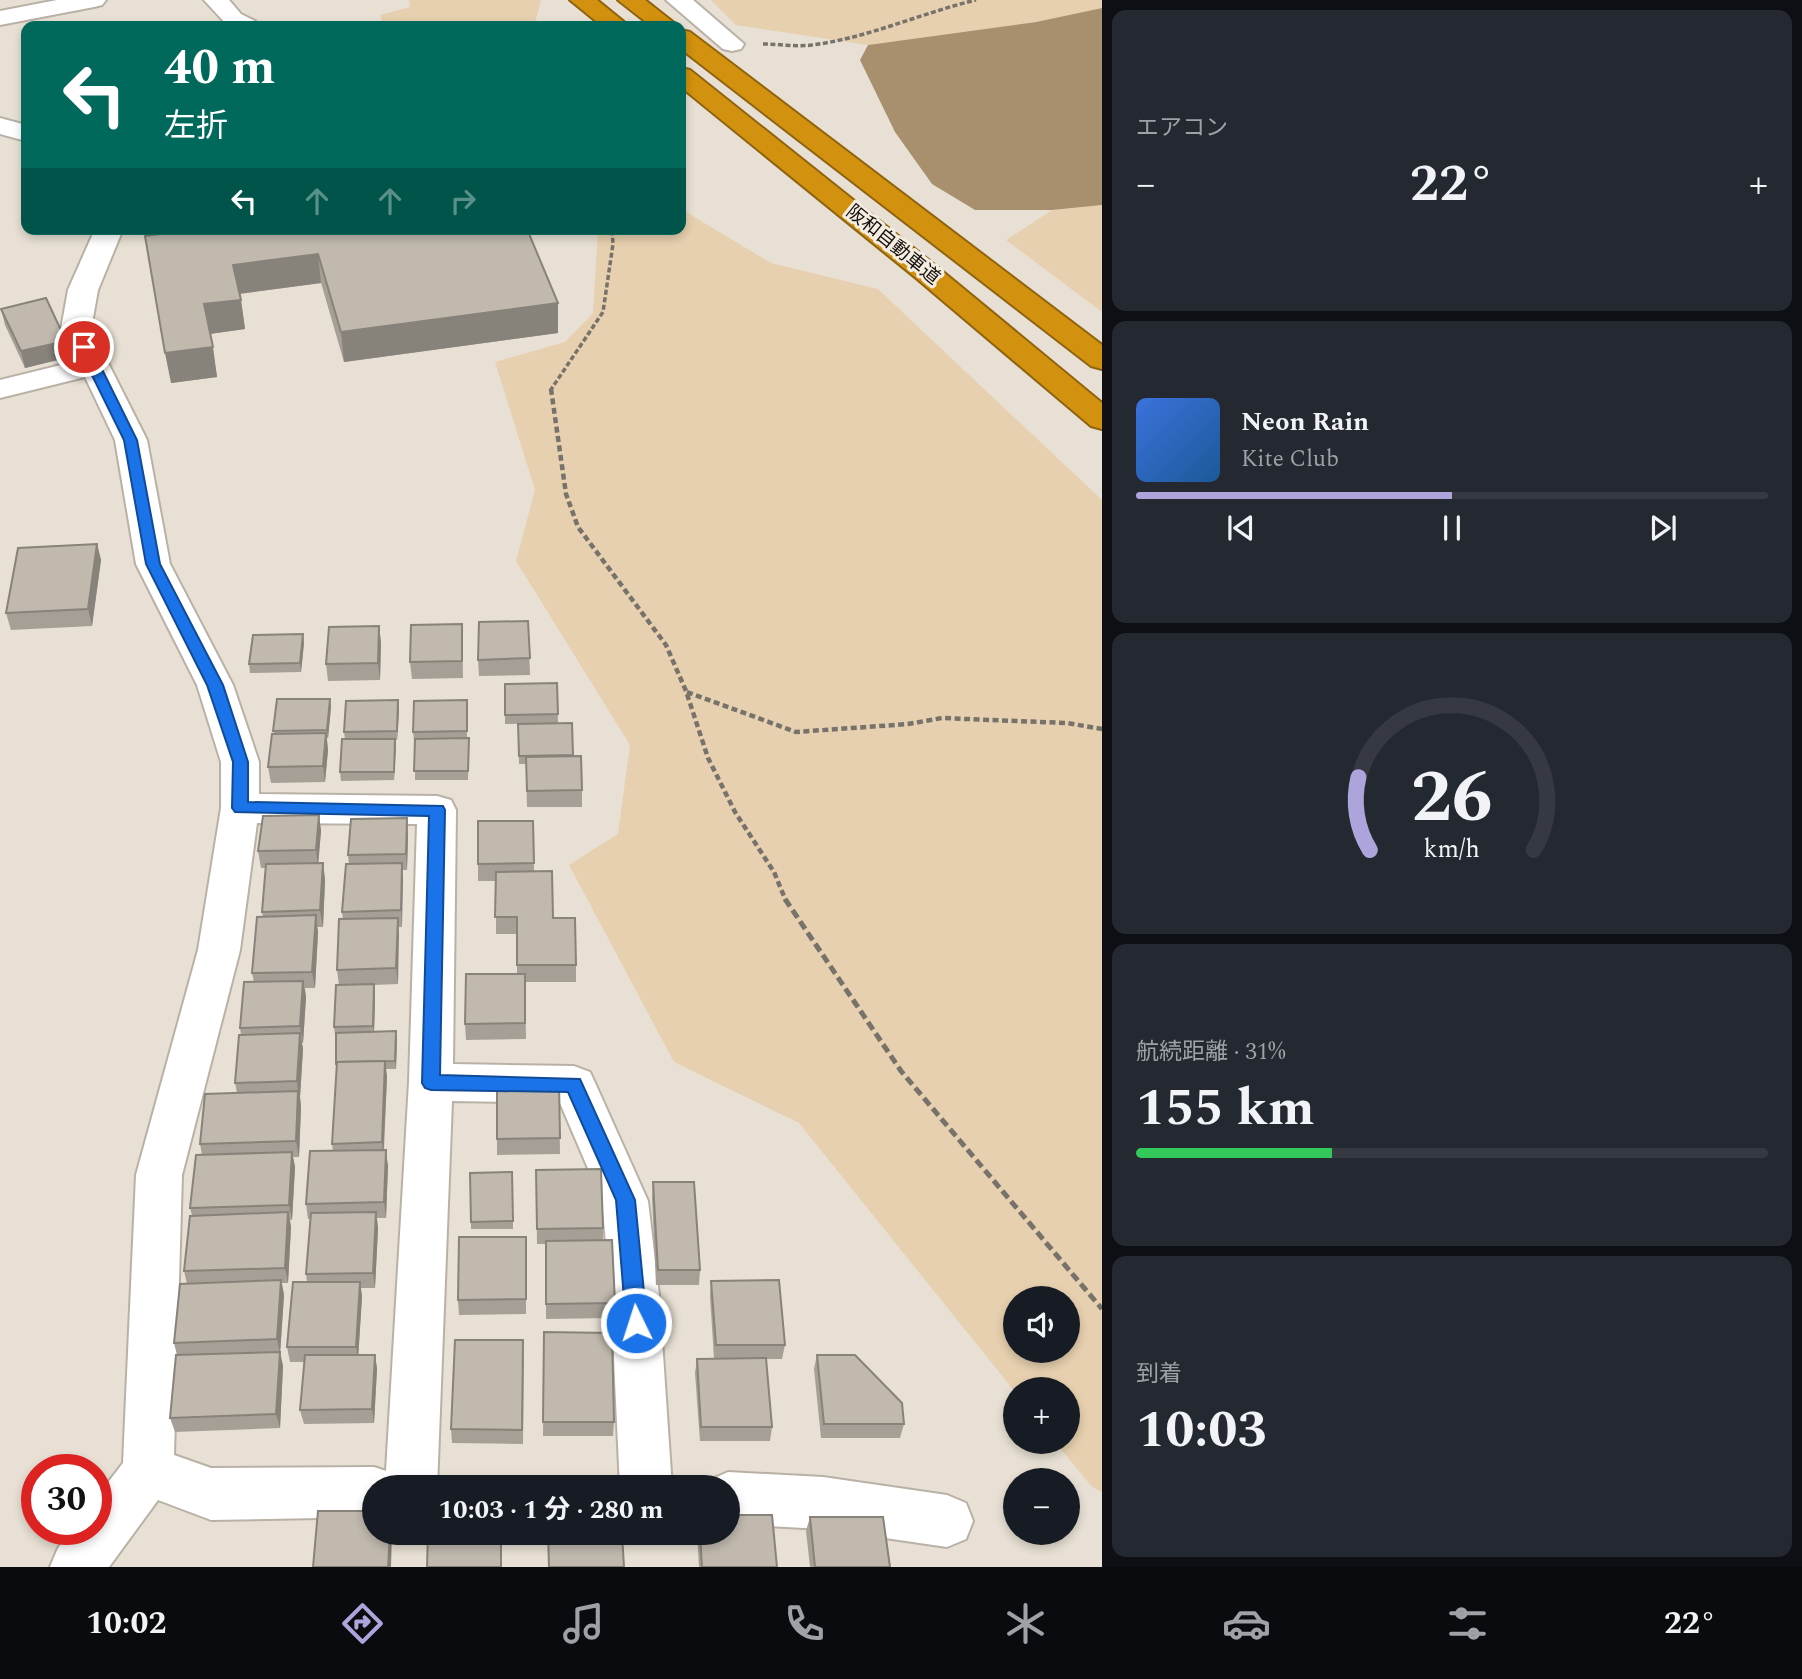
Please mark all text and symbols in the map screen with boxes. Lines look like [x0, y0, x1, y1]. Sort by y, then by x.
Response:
text: 40 m [164, 31, 275, 106]
icon: left [49, 49, 140, 140]
text: 左折 [164, 102, 228, 151]
text: エアコン [1136, 111, 1228, 146]
text: 22° [1410, 145, 1494, 224]
text: − [1136, 156, 1155, 214]
text: + [1749, 156, 1768, 214]
icon: left [225, 182, 263, 220]
icon: ahead [298, 182, 336, 220]
icon: ahead [371, 182, 409, 220]
icon: right [444, 182, 482, 220]
street label: 阪和自動車道 [840, 198, 946, 292]
pin [54, 317, 114, 377]
icon: arrive [65, 328, 103, 366]
text: Neon Rain [1241, 402, 1369, 442]
text: Kite Club [1241, 442, 1339, 477]
icon: previous [1222, 509, 1260, 547]
icon: pause [1433, 509, 1471, 547]
icon: next [1644, 509, 1682, 547]
text: 26 [1411, 743, 1493, 854]
text: km/h [1424, 830, 1480, 868]
text: 航続距離 · 31% [1136, 1035, 1286, 1070]
text: 155 km [1136, 1069, 1315, 1148]
position arrow [599, 1286, 673, 1360]
map controls [1003, 1286, 1080, 1545]
button: sound [1003, 1286, 1080, 1363]
text: 到着 [1136, 1357, 1182, 1392]
button: + [1003, 1377, 1080, 1454]
text: 10:03 [1136, 1391, 1267, 1470]
speed limit sign: 30 [21, 1454, 112, 1545]
button: − [1003, 1468, 1080, 1545]
text: 10:03 · 1 分 · 280 m [438, 1490, 664, 1530]
text: 10:02 [86, 1599, 166, 1648]
icon: directions [338, 1599, 387, 1648]
icon: music [559, 1599, 608, 1648]
icon: phone [780, 1599, 829, 1648]
icon: climate [1001, 1599, 1050, 1648]
icon: car [1222, 1599, 1271, 1648]
icon: filters [1443, 1599, 1492, 1648]
text: 22° [1664, 1599, 1716, 1648]

